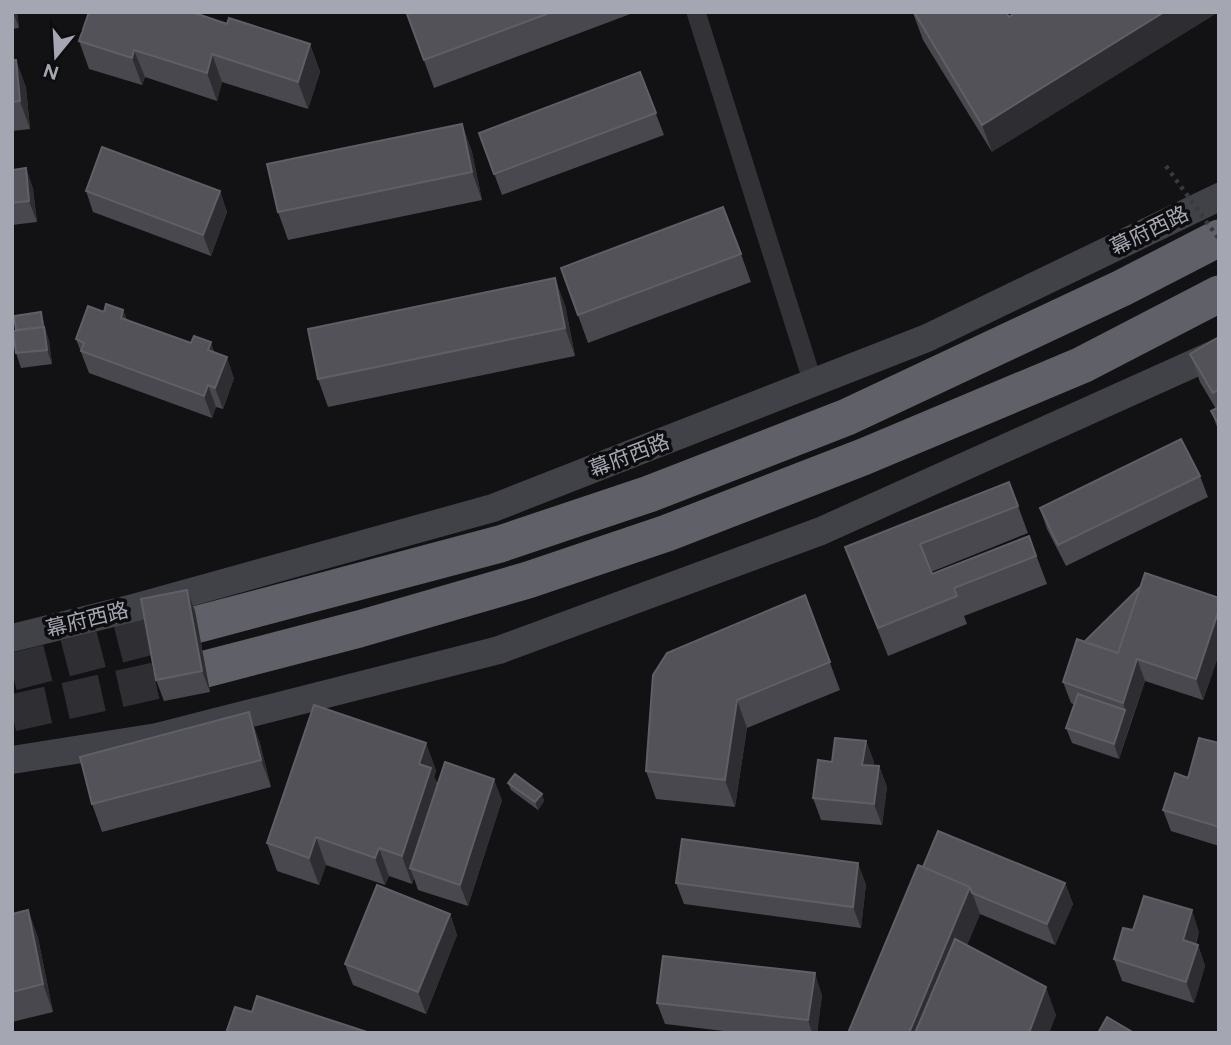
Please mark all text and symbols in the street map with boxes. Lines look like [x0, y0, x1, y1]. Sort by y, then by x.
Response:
north arrow [21, 21, 91, 91]
text: N [40, 58, 61, 85]
street label: 幕府西路 [1106, 200, 1192, 260]
street label: 幕府西路 [585, 428, 673, 482]
street label: 幕府西路 [43, 597, 131, 641]

